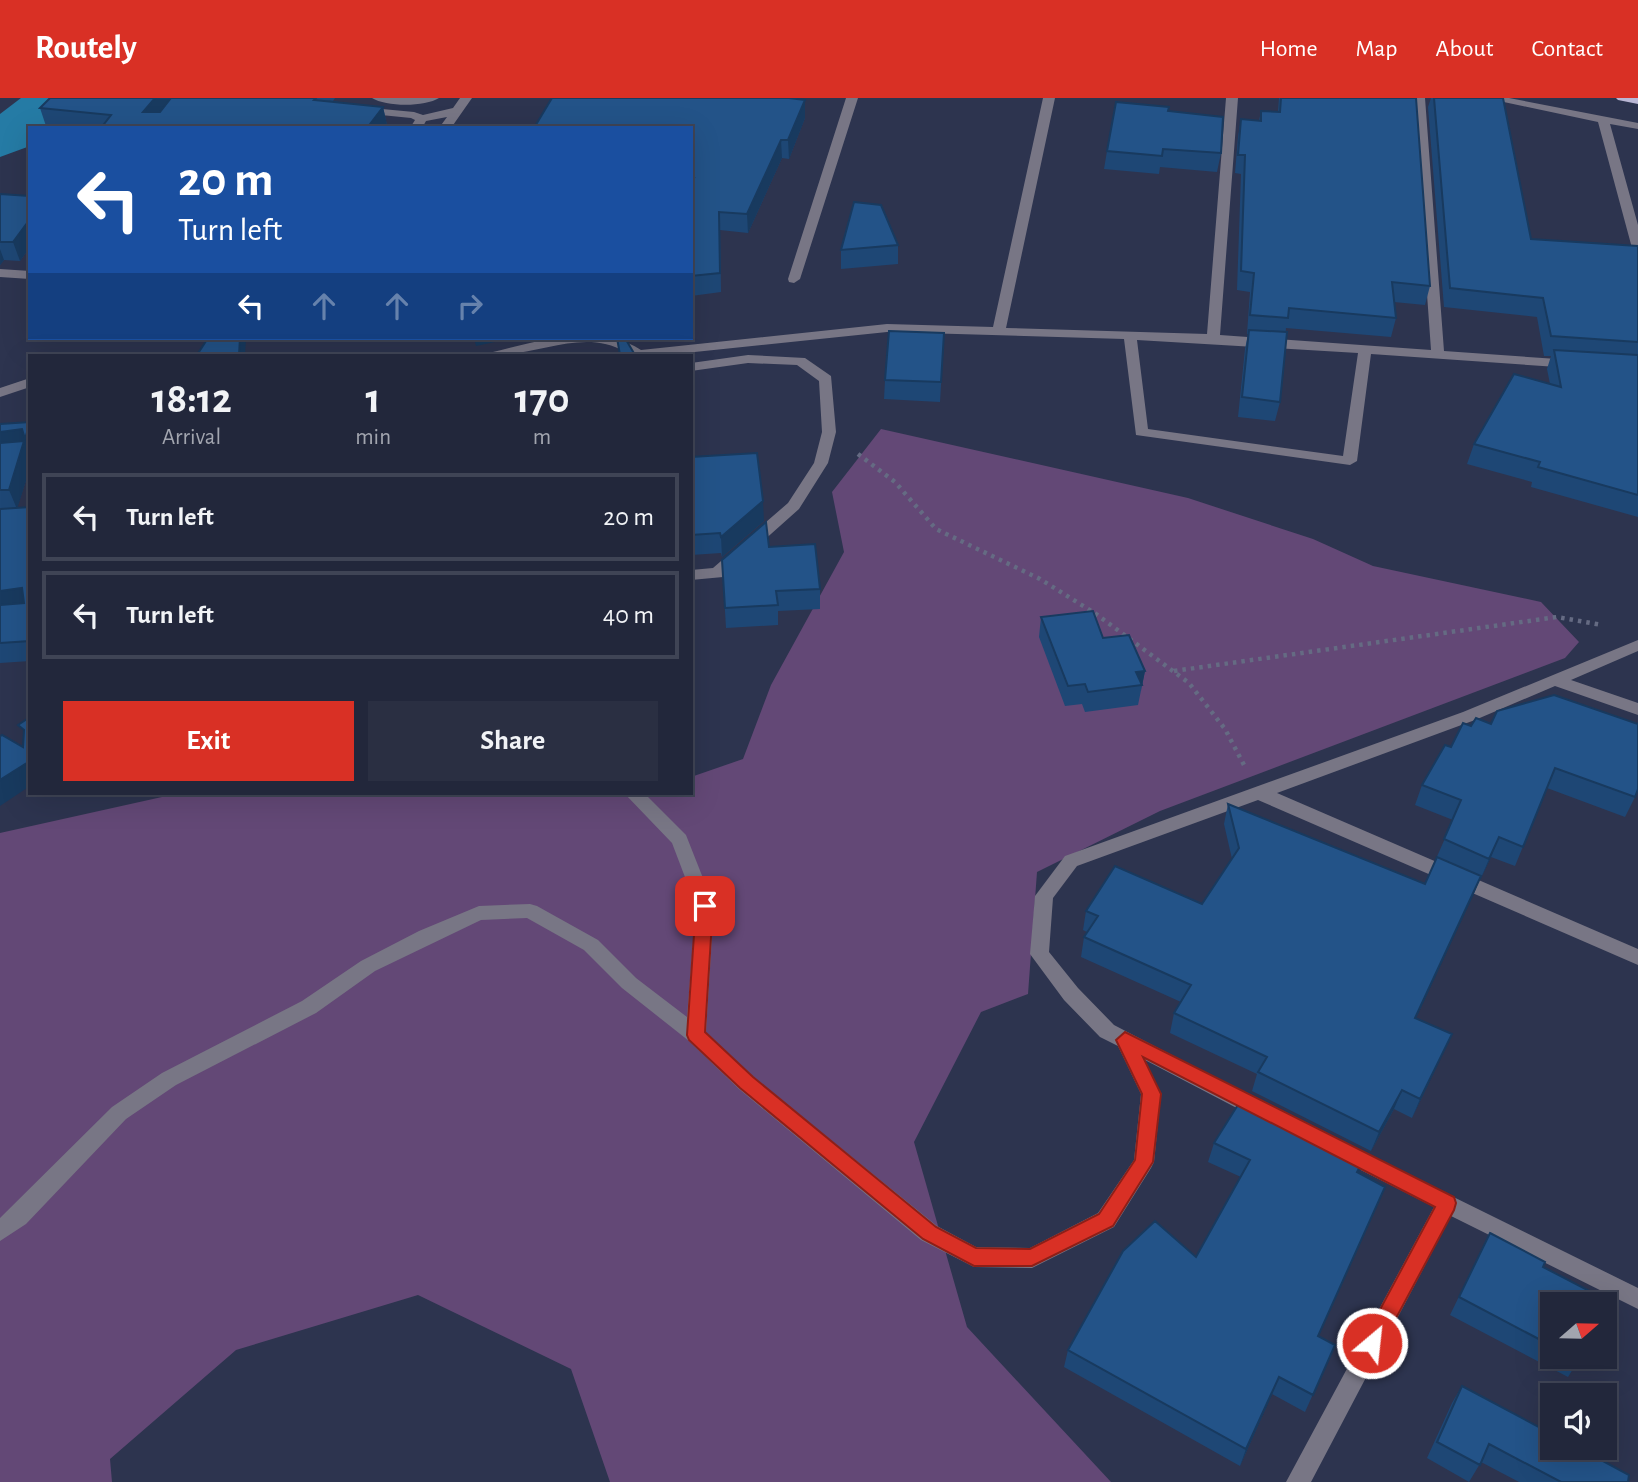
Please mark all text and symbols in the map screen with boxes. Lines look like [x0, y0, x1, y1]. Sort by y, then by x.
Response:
text: Routely [35, 32, 137, 65]
text: Home [1260, 37, 1318, 61]
text: Map [1356, 37, 1398, 61]
text: About [1436, 37, 1493, 61]
text: Contact [1531, 37, 1603, 61]
icon: left [63, 154, 154, 245]
text: 20 m [178, 156, 274, 205]
text: Turn left [178, 214, 282, 246]
icon: left [232, 287, 270, 325]
icon: ahead [305, 287, 343, 325]
icon: ahead [378, 287, 416, 325]
icon: right [451, 287, 489, 325]
text: 18:12 [151, 378, 232, 420]
text: 1 [366, 378, 381, 420]
text: 170 [514, 378, 570, 420]
text: Arrival [162, 426, 221, 449]
text: min [355, 426, 391, 449]
text: m [533, 426, 551, 449]
icon: left [67, 498, 105, 536]
text: Turn left [126, 504, 214, 530]
text: 20 m [603, 504, 654, 530]
icon: left [67, 596, 105, 634]
text: Turn left [126, 602, 214, 628]
text: 40 m [603, 602, 654, 628]
button: Exit [63, 701, 354, 781]
button: Share [368, 701, 658, 781]
pin [675, 876, 735, 936]
icon: arrive [686, 887, 724, 925]
north arrow [1540, 1292, 1617, 1368]
map controls [1540, 1292, 1617, 1460]
position arrow [1335, 1306, 1409, 1380]
button: sound [1540, 1383, 1617, 1460]

